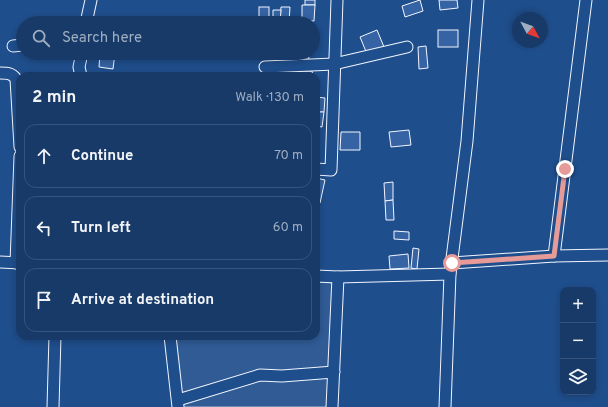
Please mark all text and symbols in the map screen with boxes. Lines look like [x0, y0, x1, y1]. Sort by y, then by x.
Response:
north arrow [512, 12, 548, 48]
search box [16, 16, 320, 60]
icon: search [30, 27, 52, 49]
text: Search here [62, 29, 142, 48]
text: 2 min [32, 87, 76, 109]
text: Walk · 130 m [235, 90, 304, 106]
icon: ahead [33, 145, 55, 167]
text: Continue [71, 147, 133, 166]
text: 70 m [274, 148, 303, 164]
route end [556, 160, 574, 178]
icon: left [33, 217, 55, 239]
text: Turn left [71, 219, 131, 238]
text: 60 m [273, 220, 303, 236]
route start [443, 254, 461, 272]
map controls [560, 287, 596, 395]
button: + [560, 287, 596, 323]
icon: arrive [33, 289, 55, 311]
text: Arrive at destination [71, 291, 214, 310]
button: − [560, 323, 596, 359]
button: layers [560, 359, 596, 395]

